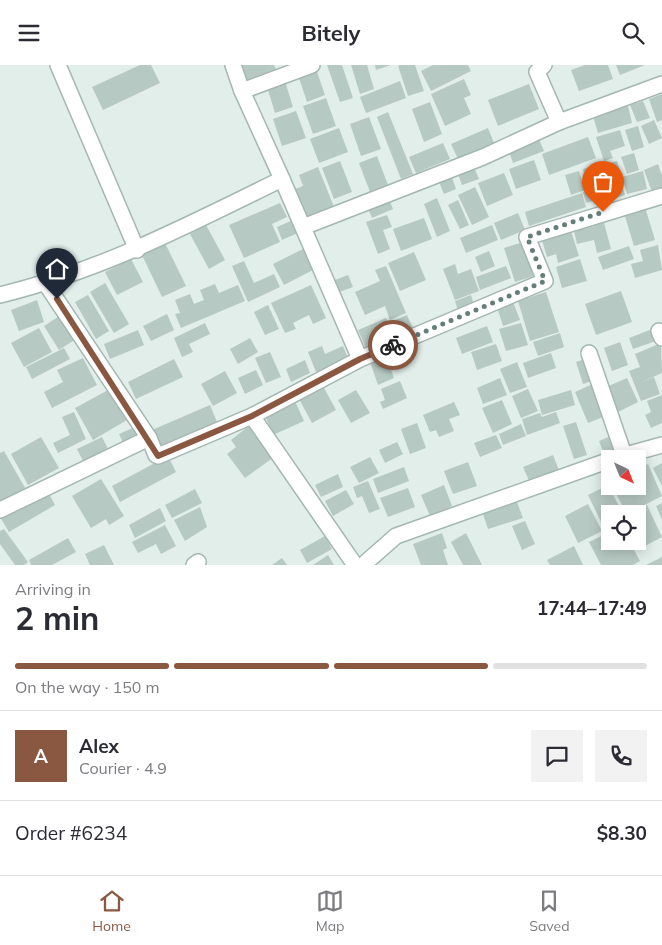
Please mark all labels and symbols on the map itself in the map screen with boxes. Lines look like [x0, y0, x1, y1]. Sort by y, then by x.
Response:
pin [582, 161, 624, 212]
pin [36, 248, 78, 299]
courier [368, 320, 418, 370]
north arrow [601, 450, 646, 495]

